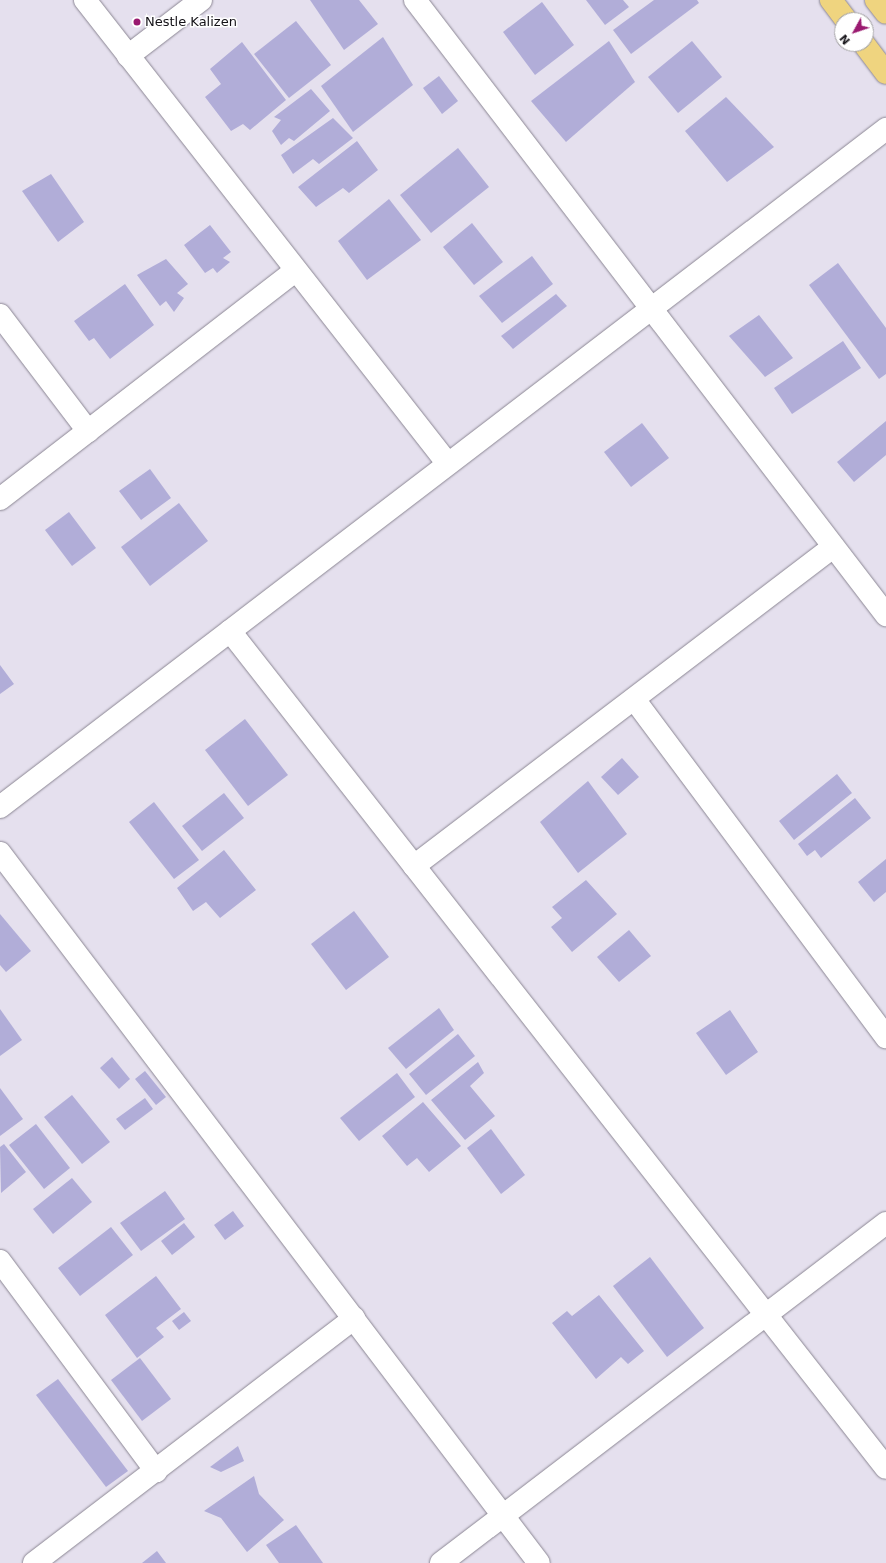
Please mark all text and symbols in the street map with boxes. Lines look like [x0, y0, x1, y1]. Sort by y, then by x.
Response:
north arrow [834, 12, 874, 52]
place label: Nestle Kalizen [145, 14, 237, 30]
marker: Nestle Kalizen [132, 17, 142, 27]
text: N [837, 32, 853, 47]

